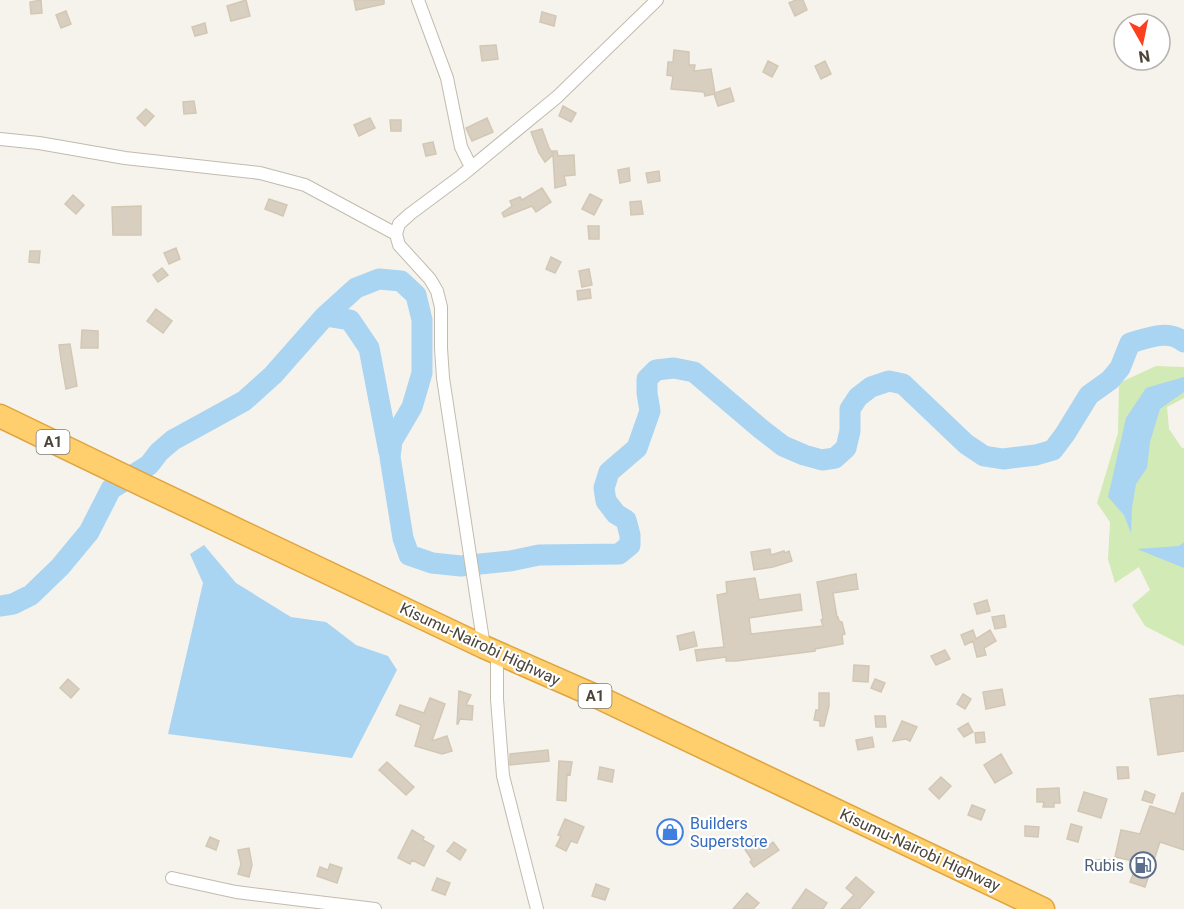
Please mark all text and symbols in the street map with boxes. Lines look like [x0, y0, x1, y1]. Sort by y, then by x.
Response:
north arrow [1112, 12, 1172, 72]
text: N [1137, 46, 1151, 67]
road number: A1 [36, 430, 70, 454]
street label: Kisumu-Nairobi Highway [397, 598, 564, 690]
road number: A1 [578, 684, 612, 708]
street label: Kisumu-Nairobi Highway [837, 804, 1004, 896]
place label: Builders Superstore [690, 814, 767, 851]
shop icon: Builders Superstore [655, 817, 685, 847]
fuel station icon: Rubis [1128, 850, 1158, 880]
place label: Rubis [1084, 856, 1124, 875]

